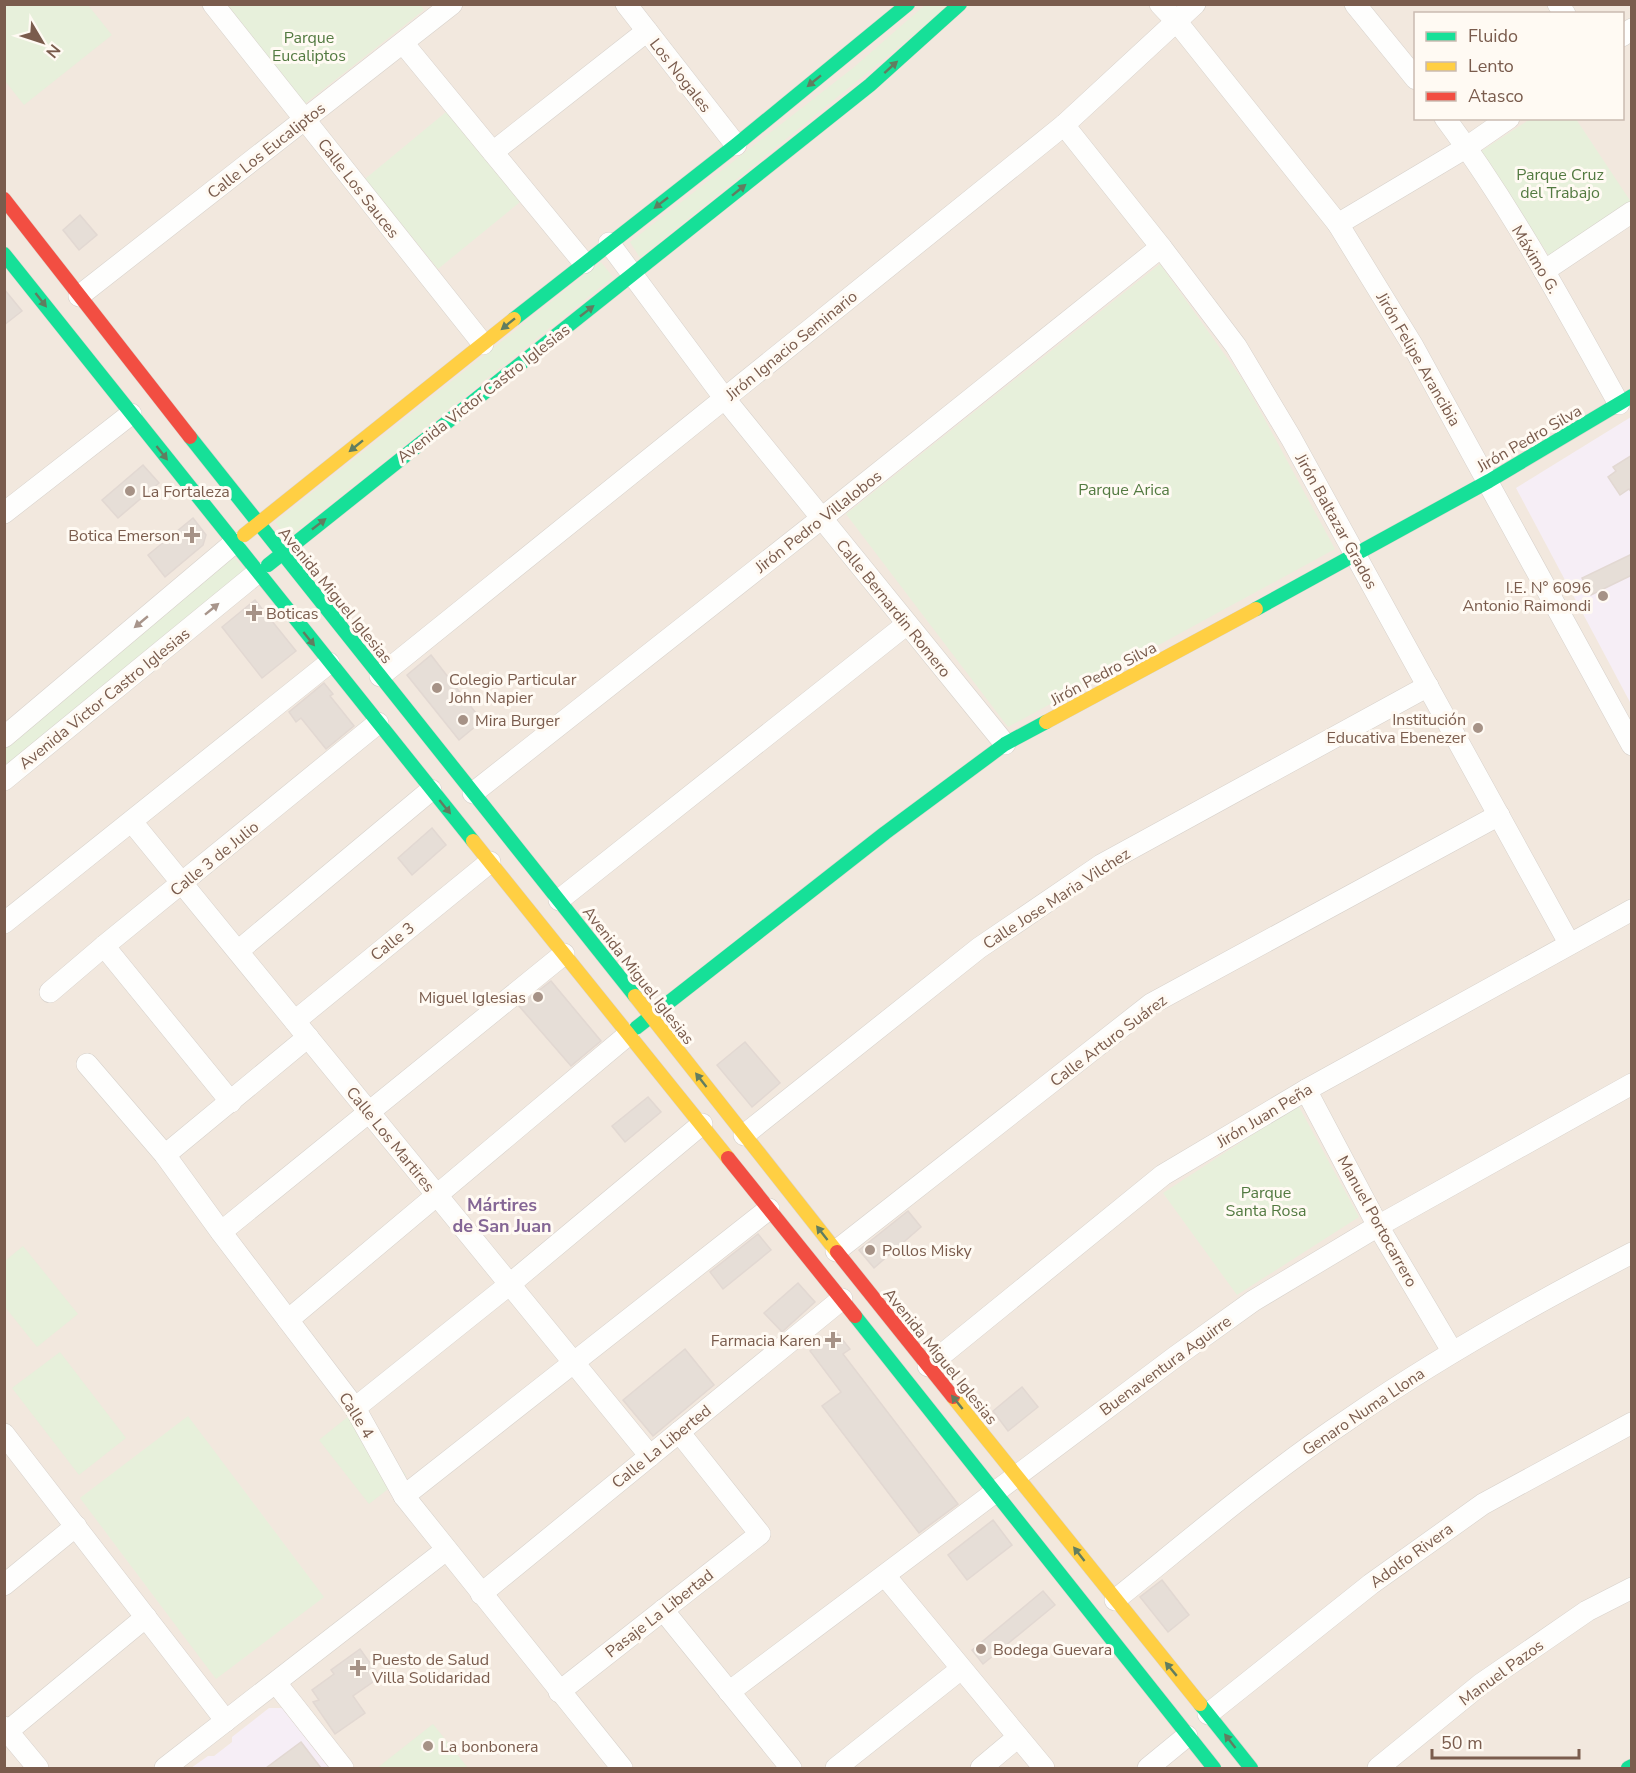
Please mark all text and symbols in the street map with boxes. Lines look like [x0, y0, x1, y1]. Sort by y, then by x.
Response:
north arrow [12, 12, 72, 72]
legend [1414, 12, 1624, 120]
text: Fluido [1468, 24, 1518, 48]
park label: Parque Eucaliptos [272, 27, 346, 67]
street label: Los Nogales [644, 34, 716, 117]
text: N [41, 39, 65, 62]
text: Lento [1468, 54, 1514, 78]
one-way arrow [883, 60, 898, 74]
one-way arrow [806, 75, 822, 88]
text: Atasco [1468, 84, 1524, 108]
street label: Calle Los Eucaliptos [203, 98, 330, 204]
street label: Calle Los Sauces [312, 134, 404, 243]
park label: Parque Cruz del Trabajo [1516, 164, 1604, 204]
one-way arrow [732, 184, 747, 196]
one-way arrow [653, 196, 669, 209]
street label: Máximo G. [1506, 221, 1564, 298]
street label: Jirón Ignacio Seminario [720, 286, 862, 406]
street label: Jirón Felipe Arancibia [1370, 288, 1466, 431]
one-way arrow [34, 292, 47, 308]
one-way arrow [579, 305, 595, 318]
one-way arrow [500, 317, 516, 330]
street label: Avenida Victor Castro Iglesias [393, 319, 575, 468]
street label: Jirón Pedro Silva [1472, 400, 1586, 478]
one-way arrow [348, 439, 364, 452]
one-way arrow [156, 445, 169, 461]
street label: Jirón Baltazar Grados [1289, 449, 1383, 593]
street label: Jirón Pedro Villalobos [750, 465, 886, 579]
park label: Parque Arica [1078, 479, 1170, 501]
place label: La Fortaleza [142, 481, 230, 503]
marker: La Fortaleza [123, 484, 137, 498]
one-way arrow [311, 518, 327, 531]
street label: Avenida Miguel Iglesias [273, 523, 397, 669]
place label: Botica Emerson [68, 525, 180, 547]
marker: Botica Emerson [185, 528, 199, 542]
street label: Calle Bernardin Romero [831, 535, 956, 682]
place label: I.E. N° 6096 Antonio Raimondi [1462, 577, 1591, 617]
marker: I.E. N° 6096 Antonio Raimondi [1596, 589, 1610, 603]
one-way arrow [204, 603, 220, 616]
place label: Boticas [266, 603, 318, 625]
marker: Boticas [247, 606, 261, 620]
one-way arrow [134, 615, 149, 628]
street label: Avenida Victor Castro Iglesias [15, 623, 195, 775]
one-way arrow [303, 631, 315, 646]
street label: Jirón Pedro Silva [1046, 637, 1161, 712]
place label: Colegio Particular John Napier [448, 669, 577, 709]
marker: Colegio Particular John Napier [430, 681, 444, 695]
place label: Institución Educativa Ebenezer [1326, 709, 1466, 749]
place label: Mira Burger [475, 710, 560, 732]
marker: Mira Burger [456, 713, 470, 727]
marker: Institución Educativa Ebenezer [1471, 721, 1485, 735]
one-way arrow [438, 799, 451, 814]
street label: Calle 3 de Julio [166, 816, 264, 901]
street label: Calle Jose Maria Vilchez [979, 843, 1134, 955]
street label: Avenida Miguel Iglesias [577, 902, 699, 1049]
street label: Calle 3 [366, 917, 419, 966]
place label: Miguel Iglesias [419, 987, 526, 1009]
marker: Miguel Iglesias [531, 990, 545, 1004]
street label: Calle Arturo Suárez [1046, 990, 1171, 1092]
one-way arrow [695, 1073, 707, 1088]
street label: Jirón Juan Peña [1212, 1079, 1317, 1154]
street label: Calle Los Martires [341, 1082, 440, 1197]
street label: Manuel Portocarrero [1332, 1152, 1422, 1291]
park label: Parque Santa Rosa [1225, 1182, 1307, 1222]
district label: Mártires de San Juan [452, 1193, 552, 1238]
one-way arrow [816, 1226, 828, 1241]
place label: Pollos Misky [882, 1240, 973, 1262]
marker: Pollos Misky [863, 1243, 877, 1257]
street label: Avenida Miguel Iglesias [878, 1284, 1002, 1430]
street label: Buenaventura Aguirre [1095, 1311, 1236, 1421]
place label: Farmacia Karen [711, 1330, 821, 1352]
marker: Farmacia Karen [826, 1333, 840, 1347]
street label: Genaro Numa Llona [1298, 1363, 1429, 1461]
street label: Calle 4 [333, 1388, 379, 1443]
one-way arrow [950, 1394, 963, 1410]
street label: Calle La Liberted [607, 1400, 716, 1494]
street label: Adolfo Rivera [1366, 1518, 1458, 1593]
one-way arrow [1072, 1546, 1085, 1562]
street label: Pasaje La Libertad [601, 1565, 718, 1663]
street label: Manuel Pazos [1455, 1635, 1548, 1711]
place label: Bodega Guevara [993, 1639, 1112, 1661]
marker: Bodega Guevara [974, 1642, 988, 1656]
place label: Puesto de Salud Villa Solidaridad [371, 1649, 490, 1689]
marker: Puesto de Salud Villa Solidaridad [349, 1659, 367, 1677]
one-way arrow [1165, 1662, 1178, 1677]
scale bar [1432, 1722, 1579, 1760]
text: 50 m [1441, 1731, 1483, 1755]
one-way arrow [1224, 1734, 1236, 1749]
place label: La bonbonera [440, 1736, 539, 1758]
marker: La bonbonera [421, 1739, 435, 1753]

